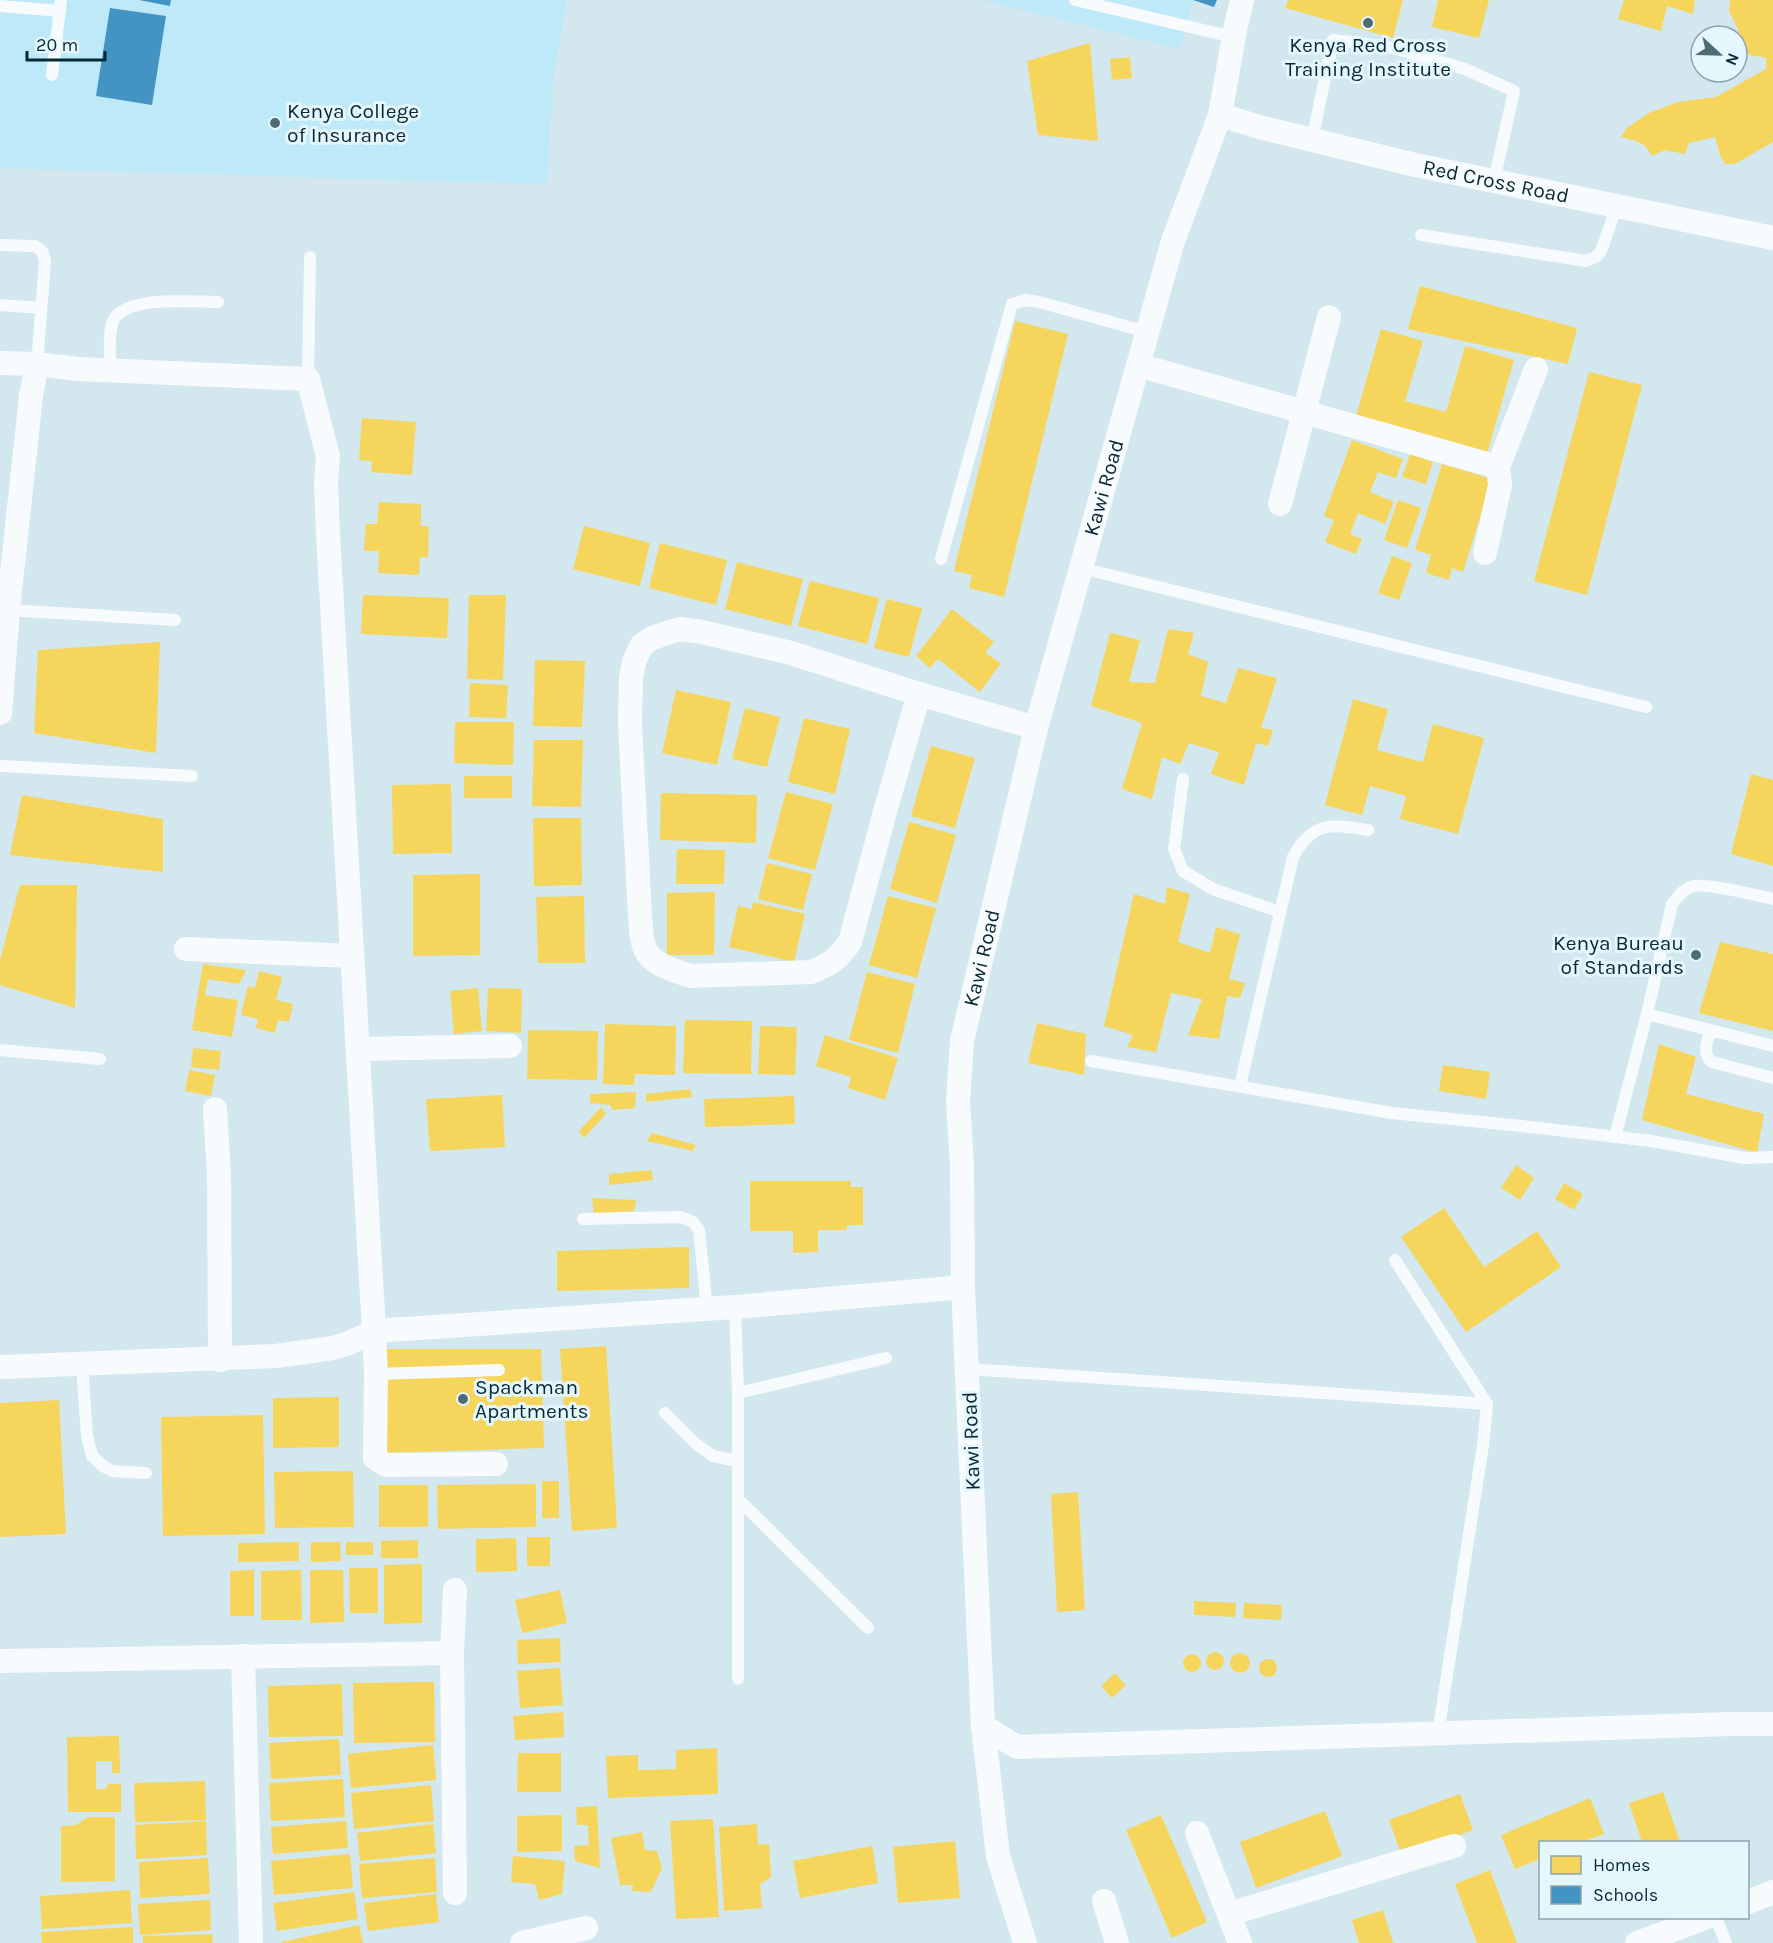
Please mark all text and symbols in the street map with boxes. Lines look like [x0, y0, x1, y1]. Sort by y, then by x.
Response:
marker: Kenya Red Cross Training Institute [1361, 16, 1375, 30]
scale bar [27, 24, 105, 62]
north arrow [1689, 24, 1749, 84]
place label: Kenya Red Cross Training Institute [1285, 33, 1451, 81]
text: 20 m [36, 34, 78, 56]
text: N [1721, 51, 1743, 68]
place label: Kenya College of Insurance [287, 99, 419, 147]
marker: Kenya College of Insurance [268, 116, 282, 130]
street label: Red Cross Road [1421, 155, 1571, 208]
street label: Kawi Road [1079, 437, 1129, 539]
street label: Kawi Road [959, 907, 1005, 1009]
place label: Kenya Bureau of Standards [1553, 931, 1684, 979]
marker: Kenya Bureau of Standards [1689, 948, 1703, 962]
place label: Spackman Apartments [475, 1375, 588, 1423]
street label: Kawi Road [957, 1391, 985, 1491]
marker: Spackman Apartments [456, 1392, 470, 1406]
legend [1539, 1841, 1749, 1919]
text: Homes [1593, 1854, 1650, 1876]
text: Schools [1593, 1884, 1658, 1906]

